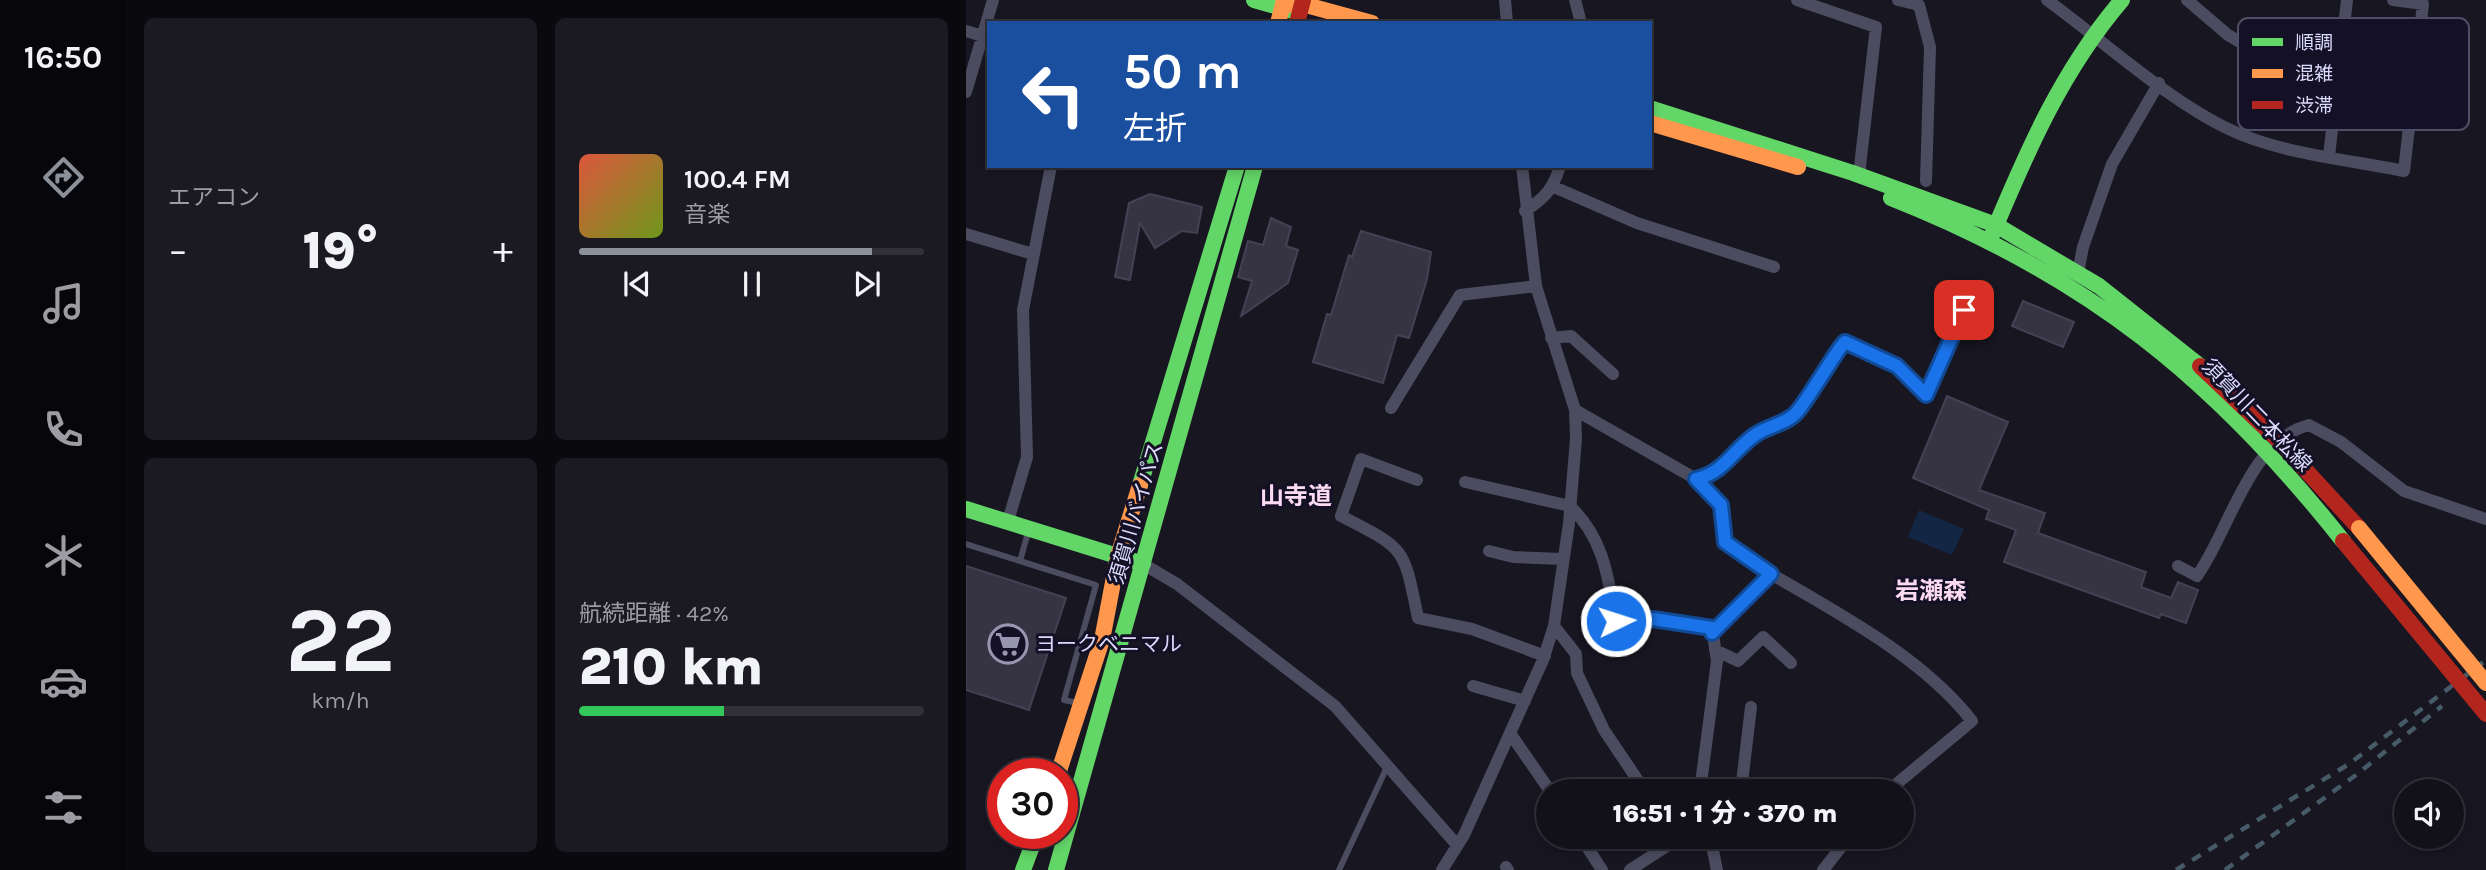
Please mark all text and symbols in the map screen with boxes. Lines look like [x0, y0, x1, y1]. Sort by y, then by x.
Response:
legend [2238, 18, 2469, 130]
text: 順調 [2295, 32, 2333, 54]
text: 16:50 [24, 39, 102, 76]
text: 50 m [1123, 43, 1241, 100]
icon: left [1008, 49, 1099, 140]
text: 混雑 [2295, 63, 2333, 85]
text: 渋滞 [2295, 95, 2333, 117]
text: 左折 [1123, 110, 1187, 147]
icon: directions [39, 153, 88, 202]
text: 100.4 FM [684, 164, 791, 195]
text: エアコン [168, 184, 260, 211]
text: 音楽 [684, 201, 730, 228]
text: 19° [302, 220, 379, 281]
text: − [168, 228, 188, 273]
text: + [493, 228, 513, 273]
icon: previous [618, 265, 656, 303]
icon: pause [733, 265, 771, 303]
icon: next [848, 265, 886, 303]
icon: music [39, 279, 88, 328]
pin [1934, 280, 1994, 340]
icon: arrive [1945, 291, 1983, 329]
street label: 須賀川二本松線 [2197, 354, 2317, 476]
icon: phone [39, 405, 88, 454]
street label: 須賀川バイパス [1104, 439, 1168, 587]
district label: 山寺道 [1260, 482, 1332, 510]
icon: climate [39, 531, 88, 580]
district label: 岩瀬森 [1895, 577, 1967, 605]
position arrow [1579, 584, 1653, 658]
text: 22 [285, 588, 396, 694]
text: 航続距離 · 42% [579, 600, 729, 627]
supermarket icon: ヨークベニマル [987, 623, 1029, 665]
place label: ヨークベニマル [1035, 632, 1182, 656]
text: 210 km [579, 636, 763, 697]
icon: car [39, 657, 88, 706]
text: km/h [311, 687, 370, 714]
speed limit sign: 30 [987, 758, 1078, 849]
map controls [2394, 779, 2464, 849]
button: sound [2394, 779, 2464, 849]
icon: filters [39, 783, 88, 832]
text: 16:51 · 1 分 · 370 m [1613, 798, 1837, 829]

